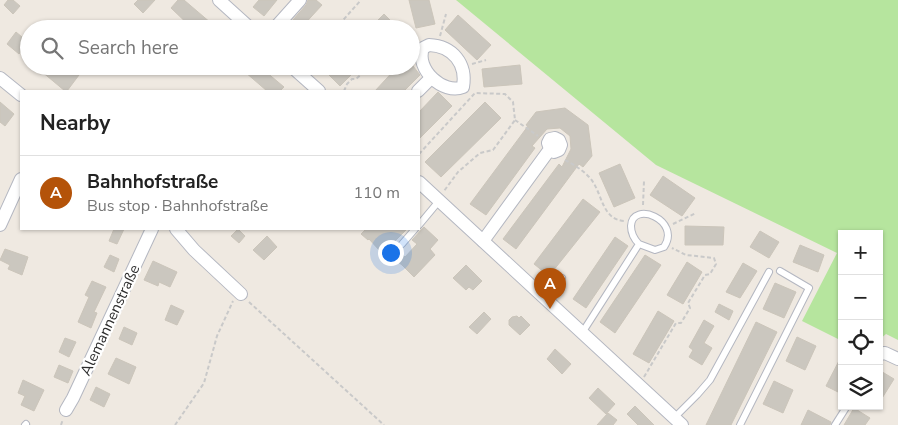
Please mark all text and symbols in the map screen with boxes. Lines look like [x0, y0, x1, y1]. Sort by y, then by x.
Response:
search box [20, 20, 420, 75]
icon: search [38, 34, 66, 62]
text: Search here [78, 35, 179, 61]
text: Nearby [40, 109, 110, 137]
text: Bahnhofstraße [87, 169, 218, 195]
text: A [50, 182, 62, 204]
text: 110 m [353, 182, 400, 204]
text: Bus stop · Bahnhofstraße [87, 195, 268, 217]
map controls [838, 230, 883, 410]
button: + [838, 230, 883, 275]
your location [378, 240, 404, 266]
street label: Alemannenstraße [75, 261, 145, 379]
pin: A [534, 268, 566, 309]
button: − [838, 275, 883, 320]
button: locate [838, 320, 883, 365]
button: layers [838, 365, 883, 410]

